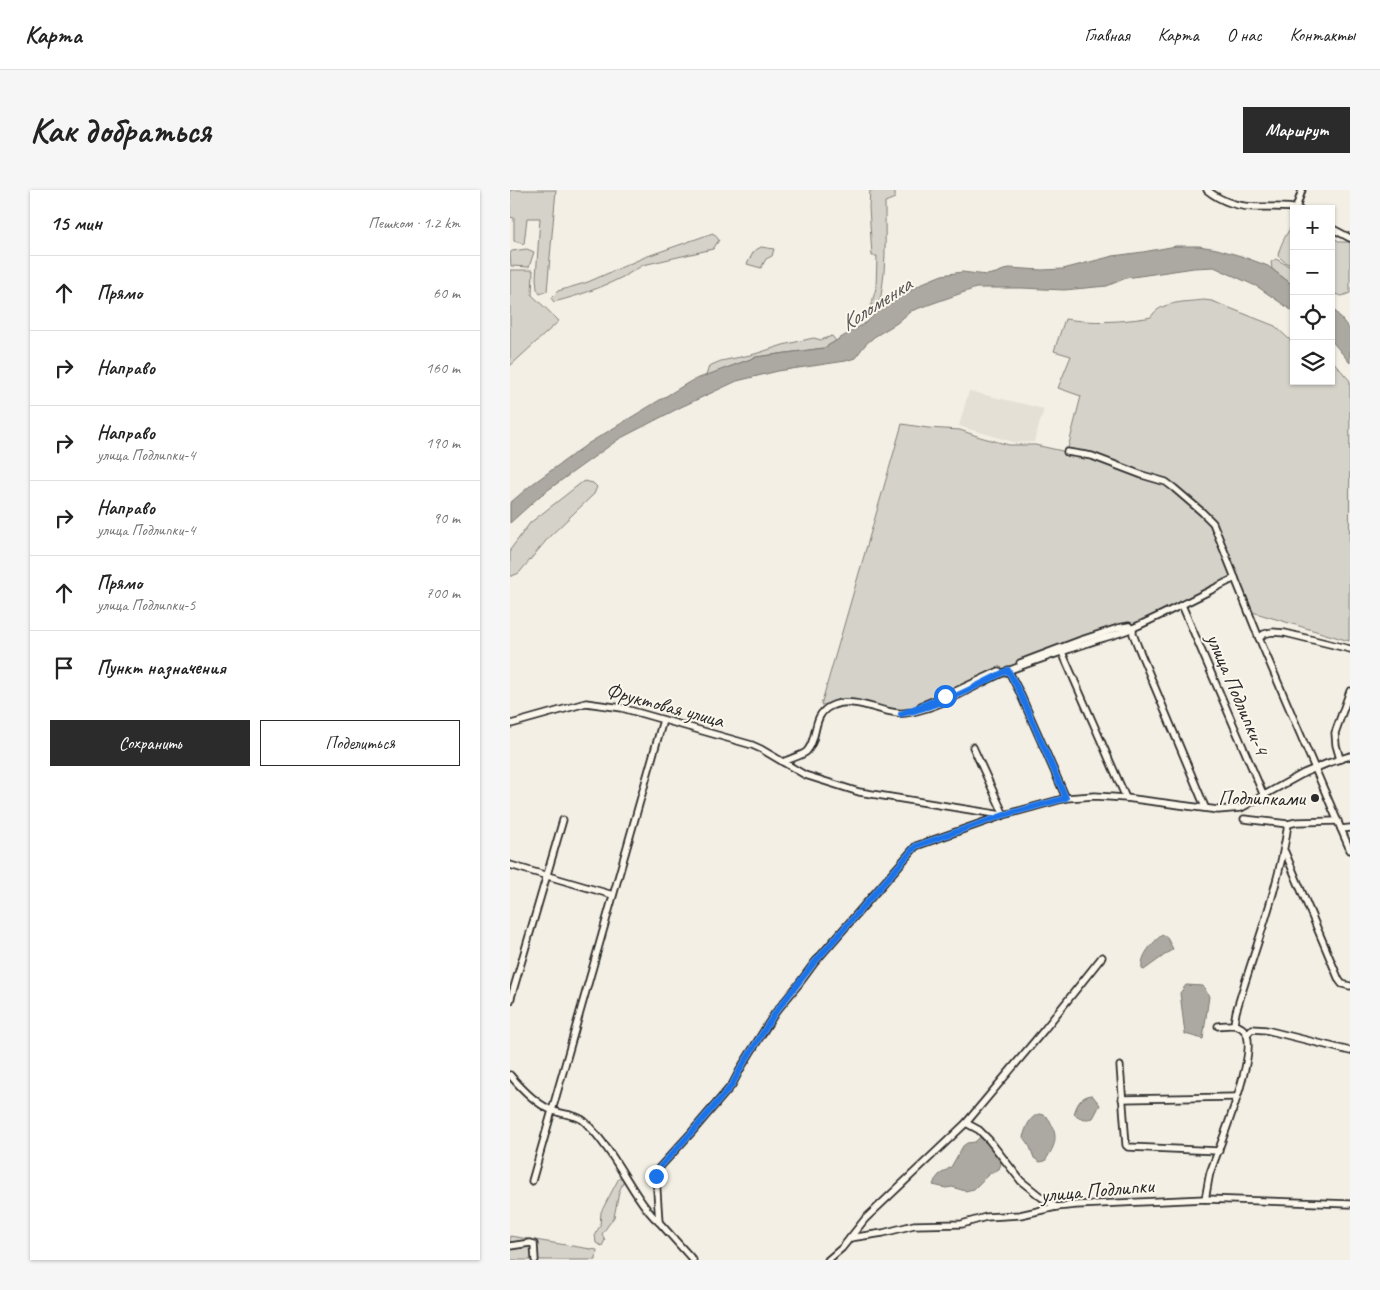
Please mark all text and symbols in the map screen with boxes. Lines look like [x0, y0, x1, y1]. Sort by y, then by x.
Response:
text: Карта [25, 20, 82, 50]
text: Главная [1085, 24, 1130, 46]
text: Карта [1158, 24, 1199, 46]
text: О нас [1227, 24, 1262, 46]
text: Контакты [1290, 24, 1355, 46]
button: Маршрут [1243, 107, 1350, 153]
text: Как добраться [30, 108, 211, 153]
map controls [1290, 205, 1335, 385]
button: + [1290, 205, 1335, 250]
text: 15 мин [50, 210, 102, 236]
text: Пешком · 1.2 km [368, 213, 460, 233]
button: − [1290, 250, 1335, 295]
water label: Коломенка [835, 269, 919, 337]
icon: ahead [50, 279, 78, 307]
text: Прямо [97, 281, 142, 305]
text: 60 m [433, 283, 460, 303]
button: locate [1290, 295, 1335, 340]
button: layers [1290, 340, 1335, 385]
icon: right [50, 354, 78, 382]
text: Направо [97, 356, 155, 380]
text: 160 m [426, 358, 460, 378]
text: Направо [97, 421, 155, 445]
icon: right [50, 429, 78, 457]
text: 190 m [426, 433, 460, 453]
text: улица Подлипки-4 [97, 445, 196, 465]
text: Направо [97, 496, 155, 520]
icon: right [50, 504, 78, 532]
text: 90 m [433, 508, 460, 528]
text: улица Подлипки-4 [97, 520, 196, 540]
text: Прямо [97, 571, 142, 595]
icon: ahead [50, 579, 78, 607]
text: 700 m [426, 583, 460, 603]
text: улица Подлипки-5 [97, 595, 196, 615]
street label: улица Подлипки-4 [1200, 628, 1276, 761]
icon: arrive [50, 654, 78, 682]
text: Пункт назначения [97, 656, 226, 680]
street label: Фруктовая улица [603, 677, 729, 734]
route start [934, 685, 957, 708]
button: Сохранить [50, 720, 250, 766]
button: Поделиться [260, 720, 460, 766]
place label: Подлипками [1218, 785, 1306, 811]
marker: Подлипками [1309, 792, 1321, 804]
route end [645, 1165, 668, 1188]
street label: улица Подлипки [1038, 1172, 1157, 1208]

